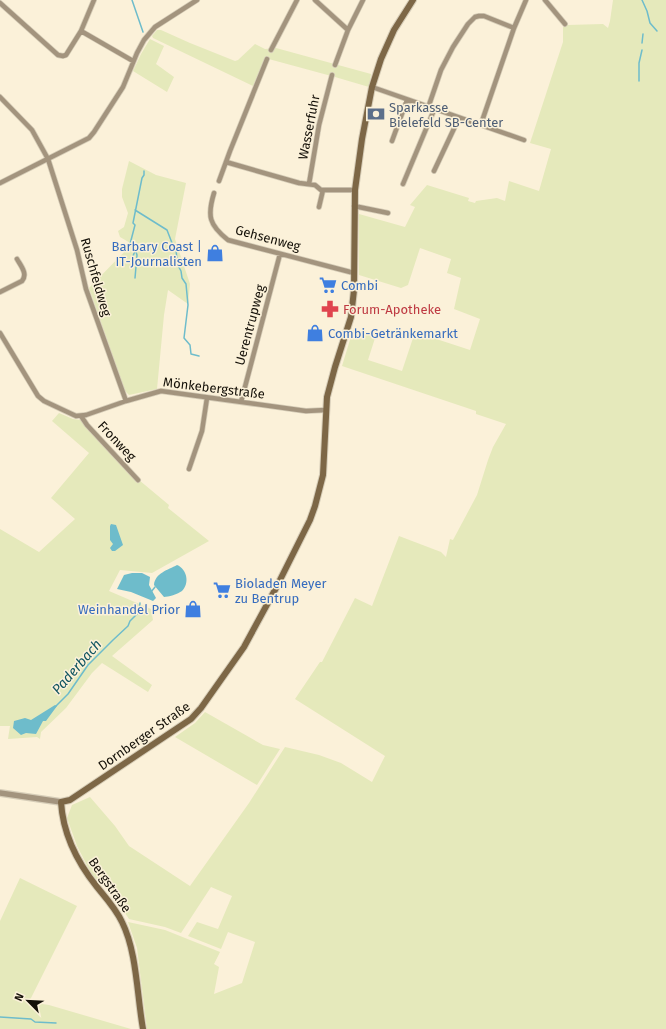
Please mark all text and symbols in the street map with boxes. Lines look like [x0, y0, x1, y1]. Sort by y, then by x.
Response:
street label: Wasserfuhr [295, 93, 323, 161]
place label: Sparkasse Bielefeld SB-Center [389, 100, 503, 130]
bank icon: Sparkasse Bielefeld SB-Center [366, 104, 386, 124]
street label: Gehsenweg [234, 222, 302, 254]
street label: Ruschfeldweg [78, 236, 114, 318]
place label: Barbary Coast | IT-Journalisten [112, 239, 202, 269]
shop icon: Barbary Coast | IT-Journalisten [205, 243, 225, 263]
supermarket icon: Combi [318, 275, 338, 295]
place label: Combi [341, 278, 378, 293]
street label: Uerentrupweg [232, 283, 268, 367]
pharmacy icon: Forum-Apotheke [320, 299, 340, 319]
place label: Forum-Apotheke [343, 302, 441, 317]
shop icon: Combi-Getränkemarkt [305, 323, 325, 343]
place label: Combi-Getränkemarkt [328, 326, 458, 341]
street label: Mönkebergstraße [162, 374, 266, 402]
street label: Fronweg [95, 418, 139, 464]
place label: Bioladen Meyer zu Bentrup [235, 576, 327, 606]
supermarket icon: Bioladen Meyer zu Bentrup [212, 580, 232, 600]
shop icon: Weinhandel Prior [183, 599, 203, 619]
place label: Weinhandel Prior [78, 602, 180, 617]
water label: Paderbach [49, 636, 105, 698]
street label: Dornberger Straße [95, 699, 193, 773]
street label: Bergstraße [86, 855, 134, 915]
north arrow [8, 981, 48, 1021]
text: N [12, 991, 27, 1003]

